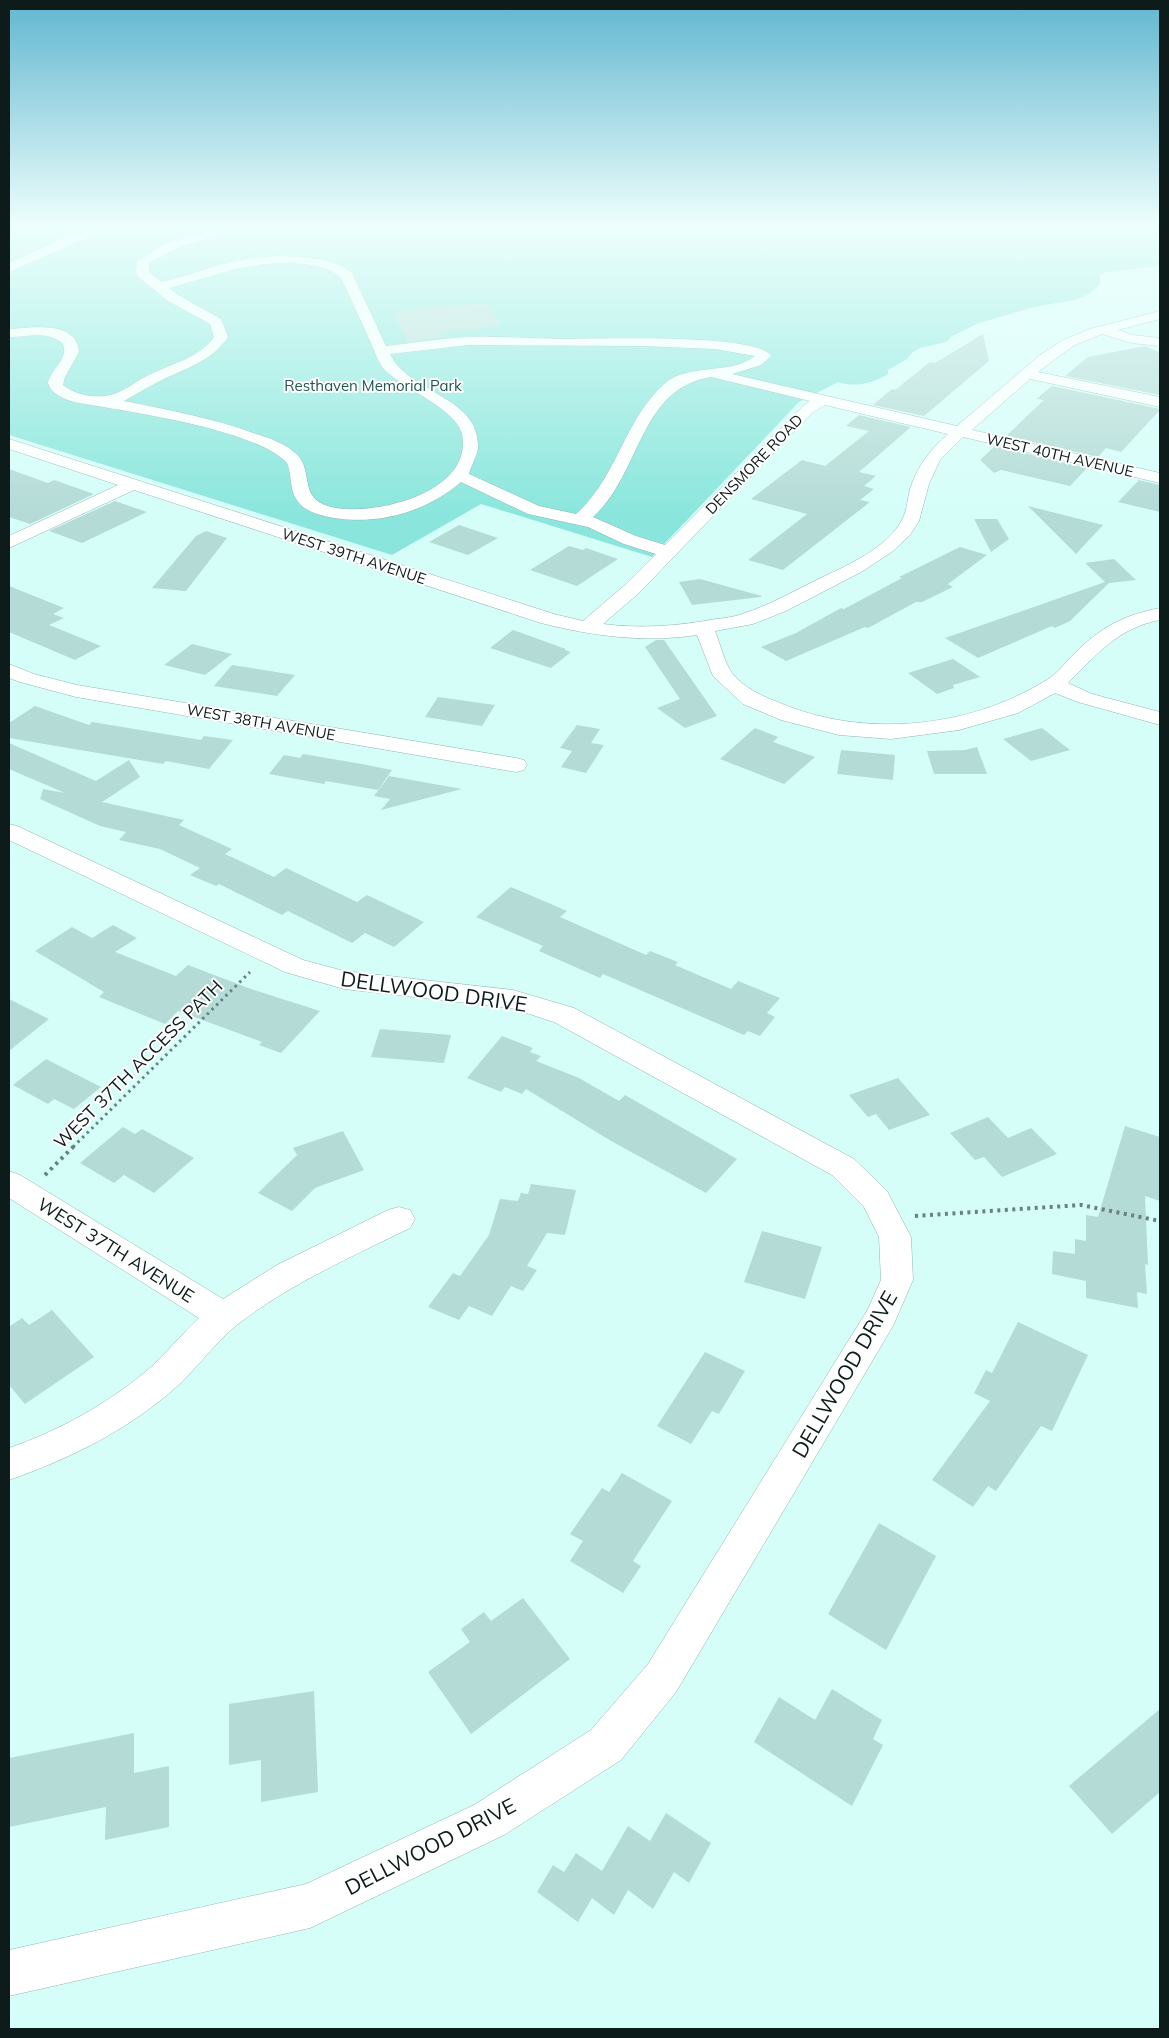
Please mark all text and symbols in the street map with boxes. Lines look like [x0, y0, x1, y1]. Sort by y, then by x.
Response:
park label: Resthaven Memorial Park [284, 376, 462, 395]
street label: DENSMORE ROAD [701, 410, 807, 518]
street label: WEST 40TH AVENUE [985, 429, 1136, 481]
street label: WEST 39TH AVENUE [280, 524, 429, 588]
street label: WEST 38TH AVENUE [185, 700, 337, 744]
street label: DELLWOOD DRIVE [339, 965, 529, 1017]
street label: WEST 37TH ACCESS PATH [49, 975, 227, 1153]
street label: WEST 37TH AVENUE [33, 1192, 199, 1308]
street label: DELLWOOD DRIVE [786, 1286, 902, 1462]
street label: DELLWOOD DRIVE [340, 1792, 520, 1900]

